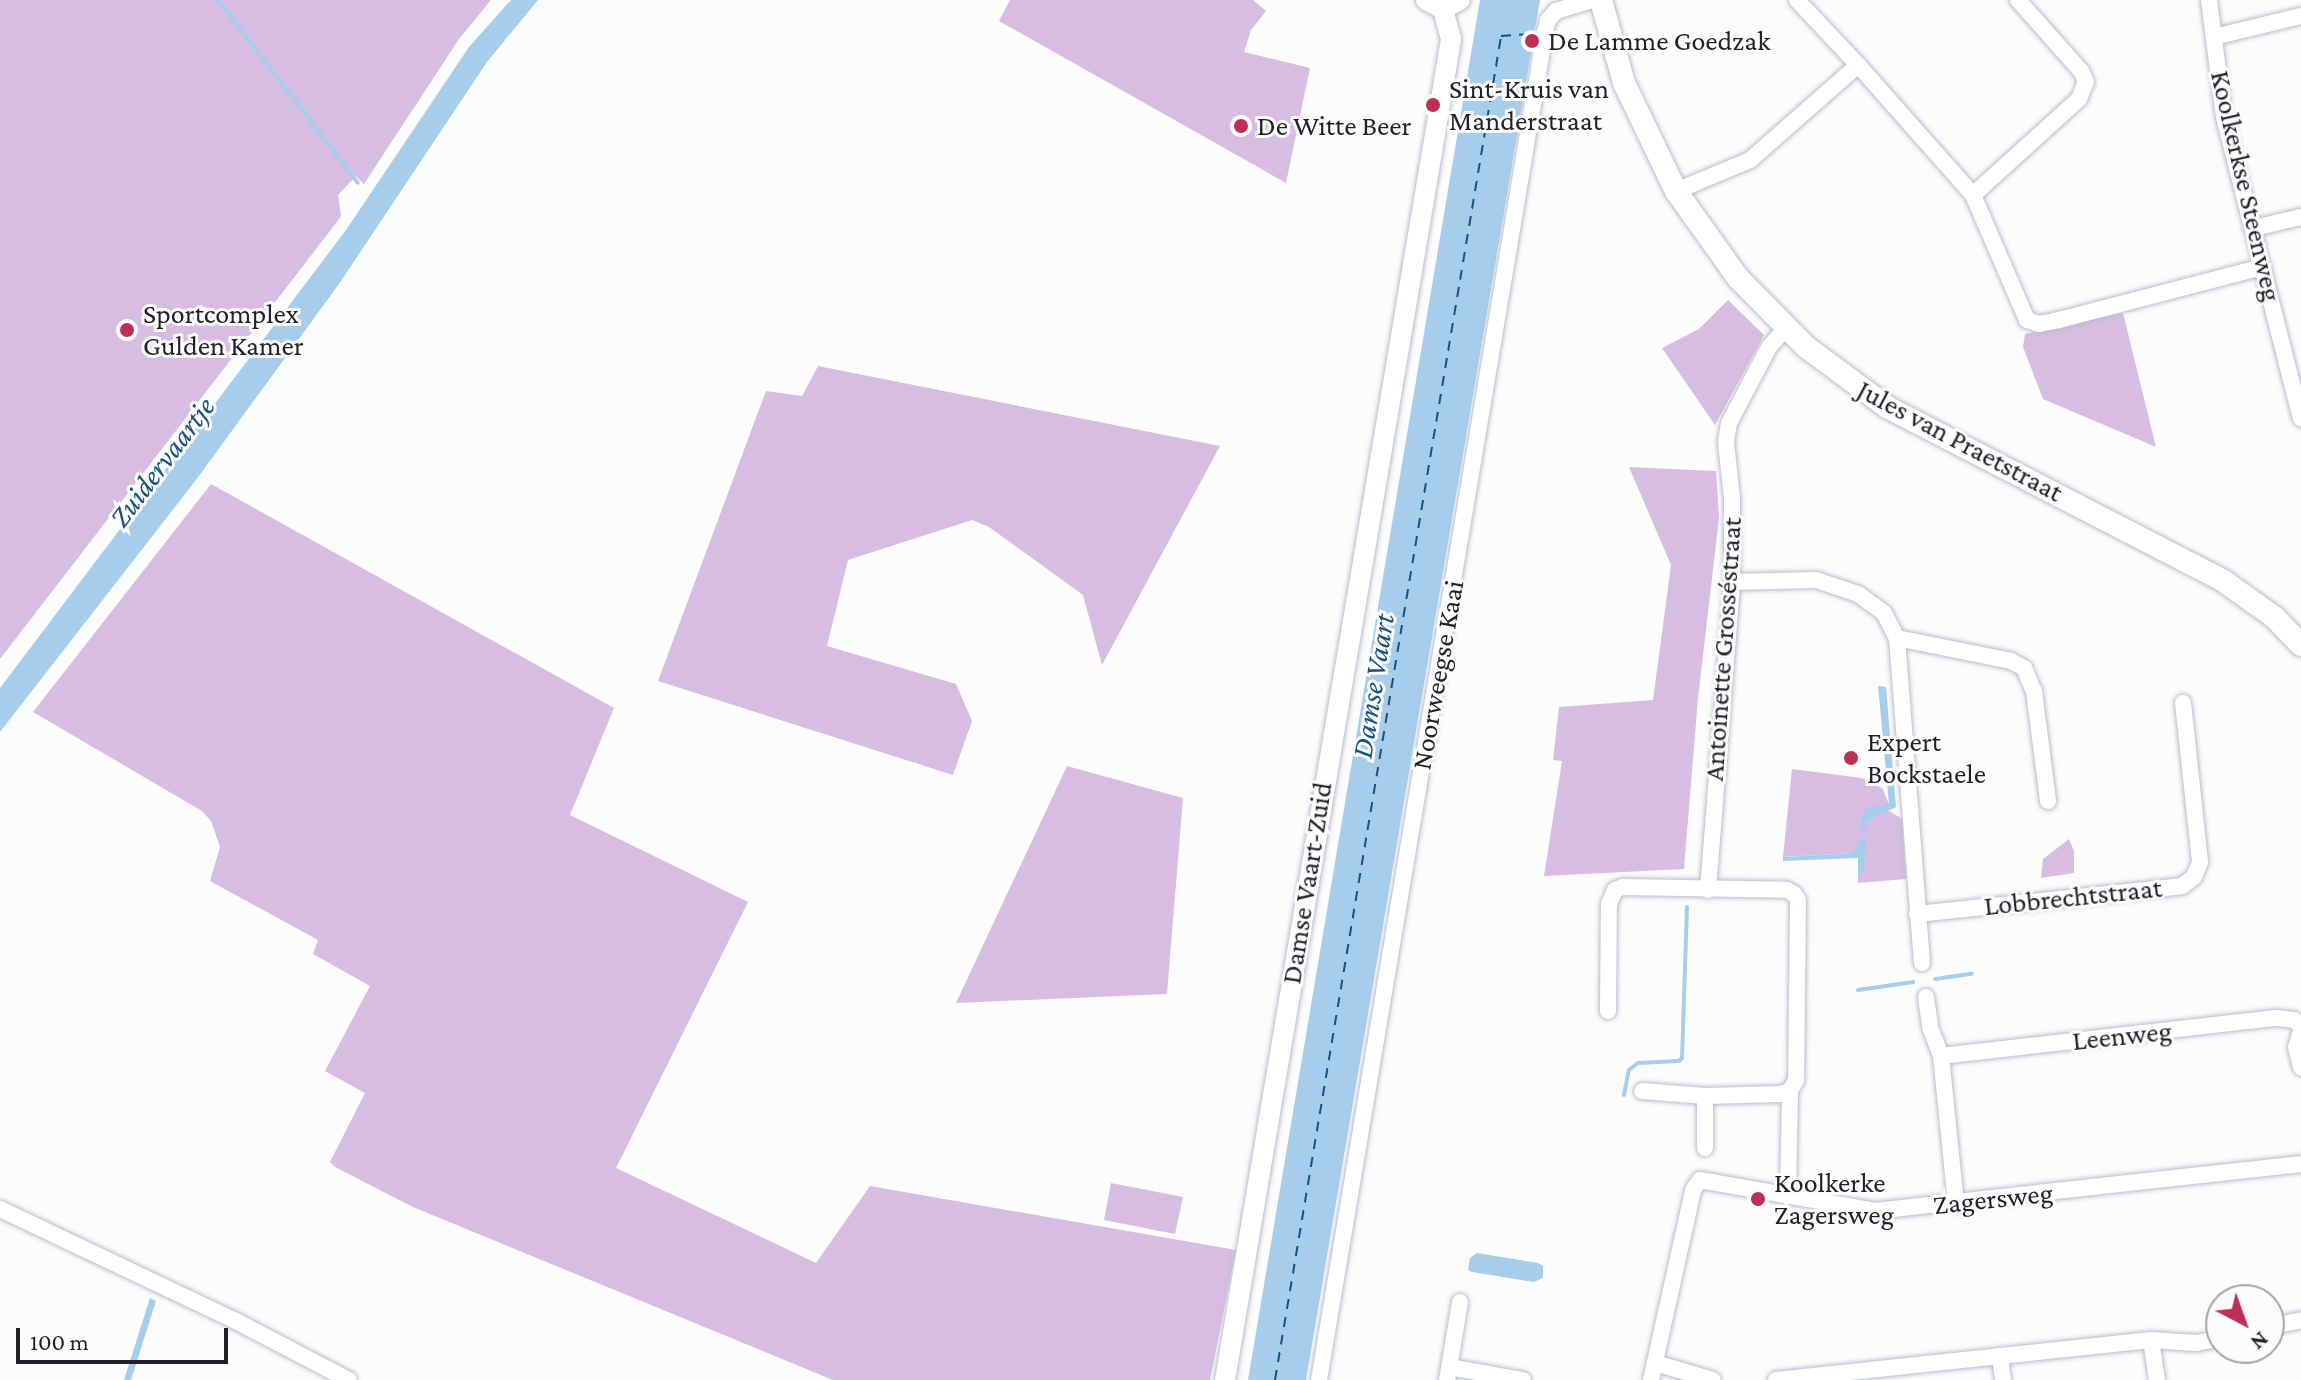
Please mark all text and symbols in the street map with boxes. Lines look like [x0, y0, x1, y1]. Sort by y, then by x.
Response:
place label: De Lamme Goedzak [1548, 24, 1771, 58]
marker: De Lamme Goedzak [1523, 32, 1541, 50]
street label: Koolkerkse Steenweg [2203, 67, 2289, 305]
place label: Sint-Kruis van Manderstraat [1449, 72, 1609, 138]
marker: Sint-Kruis van Manderstraat [1424, 96, 1442, 114]
place label: De Witte Beer [1257, 109, 1412, 143]
marker: De Witte Beer [1232, 117, 1250, 135]
place label: Sportcomplex Gulden Kamer [143, 297, 304, 363]
marker: Sportcomplex Gulden Kamer [118, 321, 136, 339]
street label: Jules van Praetstraat [1852, 373, 2068, 509]
water label: Zuidervaartje [101, 390, 223, 534]
street label: Antoinette Grosséstraat [1697, 516, 1749, 782]
street label: Noorweegse Kaai [1405, 578, 1471, 772]
water label: Damse Vaart [1344, 611, 1402, 761]
place label: Expert Bockstaele [1867, 725, 1986, 791]
marker: Expert Bockstaele [1842, 749, 1860, 767]
street label: Damse Vaart-Zuid [1274, 780, 1340, 986]
street label: Lobbrechtstraat [1982, 871, 2164, 923]
street label: Leenweg [2071, 1014, 2173, 1058]
place label: Koolkerke Zagersweg [1774, 1166, 1894, 1232]
street label: Zagersweg [1932, 1176, 2054, 1222]
marker: Koolkerke Zagersweg [1749, 1190, 1767, 1208]
north arrow [2205, 1284, 2285, 1364]
scale bar [20, 1312, 232, 1362]
text: N [2246, 1327, 2274, 1355]
text: 100 m [30, 1328, 89, 1355]

